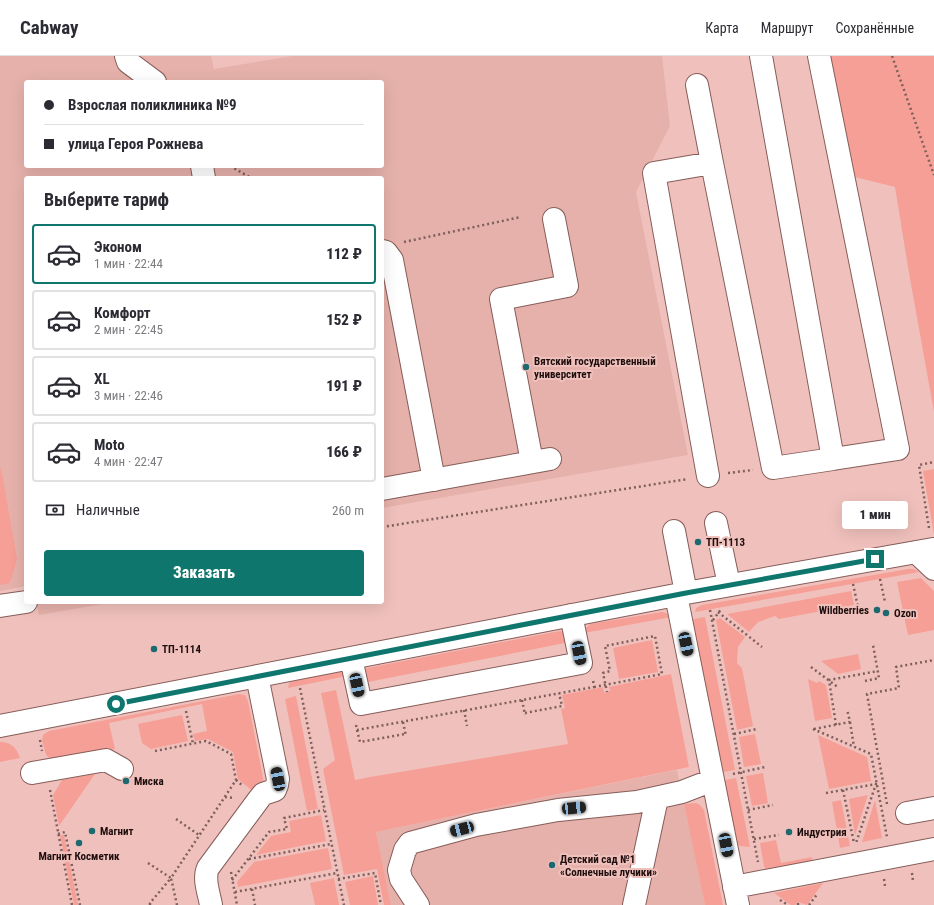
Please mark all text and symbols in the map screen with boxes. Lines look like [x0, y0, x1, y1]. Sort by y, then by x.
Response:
text: Cabway [20, 16, 79, 39]
text: Карта [705, 20, 739, 36]
text: Маршрут [761, 20, 813, 36]
text: Сохранённые [835, 20, 914, 36]
text: Взрослая поликлиника №9 [68, 96, 237, 114]
text: улица Героя Рожнева [68, 135, 203, 153]
text: Выберите тариф [44, 189, 169, 210]
icon: car [46, 236, 82, 272]
text: Эконом [94, 238, 142, 256]
text: 112 ₽ [326, 245, 362, 263]
text: 1 мин · 22:44 [94, 256, 163, 271]
icon: car [46, 302, 82, 338]
text: Комфорт [94, 304, 151, 322]
text: 152 ₽ [326, 311, 362, 329]
text: 2 мин · 22:45 [94, 322, 163, 337]
place label: Вятский государственный университет [534, 355, 656, 381]
marker: Вятский государственный университет [521, 362, 531, 372]
icon: car [46, 368, 82, 404]
text: XL [94, 370, 110, 388]
text: 191 ₽ [326, 377, 362, 395]
text: 3 мин · 22:46 [94, 388, 163, 403]
icon: car [46, 434, 82, 470]
text: Moto [94, 436, 125, 454]
text: 166 ₽ [326, 443, 362, 461]
text: 4 мин · 22:47 [94, 454, 163, 469]
icon: cash [44, 499, 66, 521]
text: Наличные [76, 501, 140, 519]
callout: 1 мин [842, 501, 908, 529]
text: 260 m [332, 503, 364, 518]
text: 1 мин [859, 507, 891, 522]
place label: ТП-1113 [706, 536, 745, 549]
marker: ТП-1113 [693, 537, 703, 547]
button: Заказать [44, 550, 364, 596]
route end [866, 550, 884, 568]
place label: Wildberries [819, 604, 869, 617]
marker: Wildberries [872, 605, 882, 615]
place label: Ozon [894, 607, 916, 620]
marker: Ozon [881, 608, 891, 618]
car [678, 631, 694, 657]
car [571, 640, 587, 666]
place label: ТП-1114 [162, 643, 201, 656]
marker: ТП-1114 [149, 644, 159, 654]
car [349, 672, 365, 698]
route start [107, 695, 125, 713]
car [270, 766, 286, 792]
place label: Миска [134, 775, 164, 788]
marker: Миска [121, 776, 131, 786]
car [562, 801, 586, 815]
car [449, 820, 475, 838]
place label: Магнит [100, 825, 134, 838]
marker: Магнит [87, 826, 97, 836]
place label: Индустрия [797, 826, 847, 839]
marker: Индустрия [784, 827, 794, 837]
car [718, 832, 734, 858]
marker: Магнит Косметик [74, 838, 84, 848]
place label: Магнит Косметик [38, 850, 120, 863]
place label: Детский сад №1 «Солнечные лучики» [560, 853, 657, 879]
marker: Детский сад №1 «Солнечные лучики» [547, 860, 557, 870]

